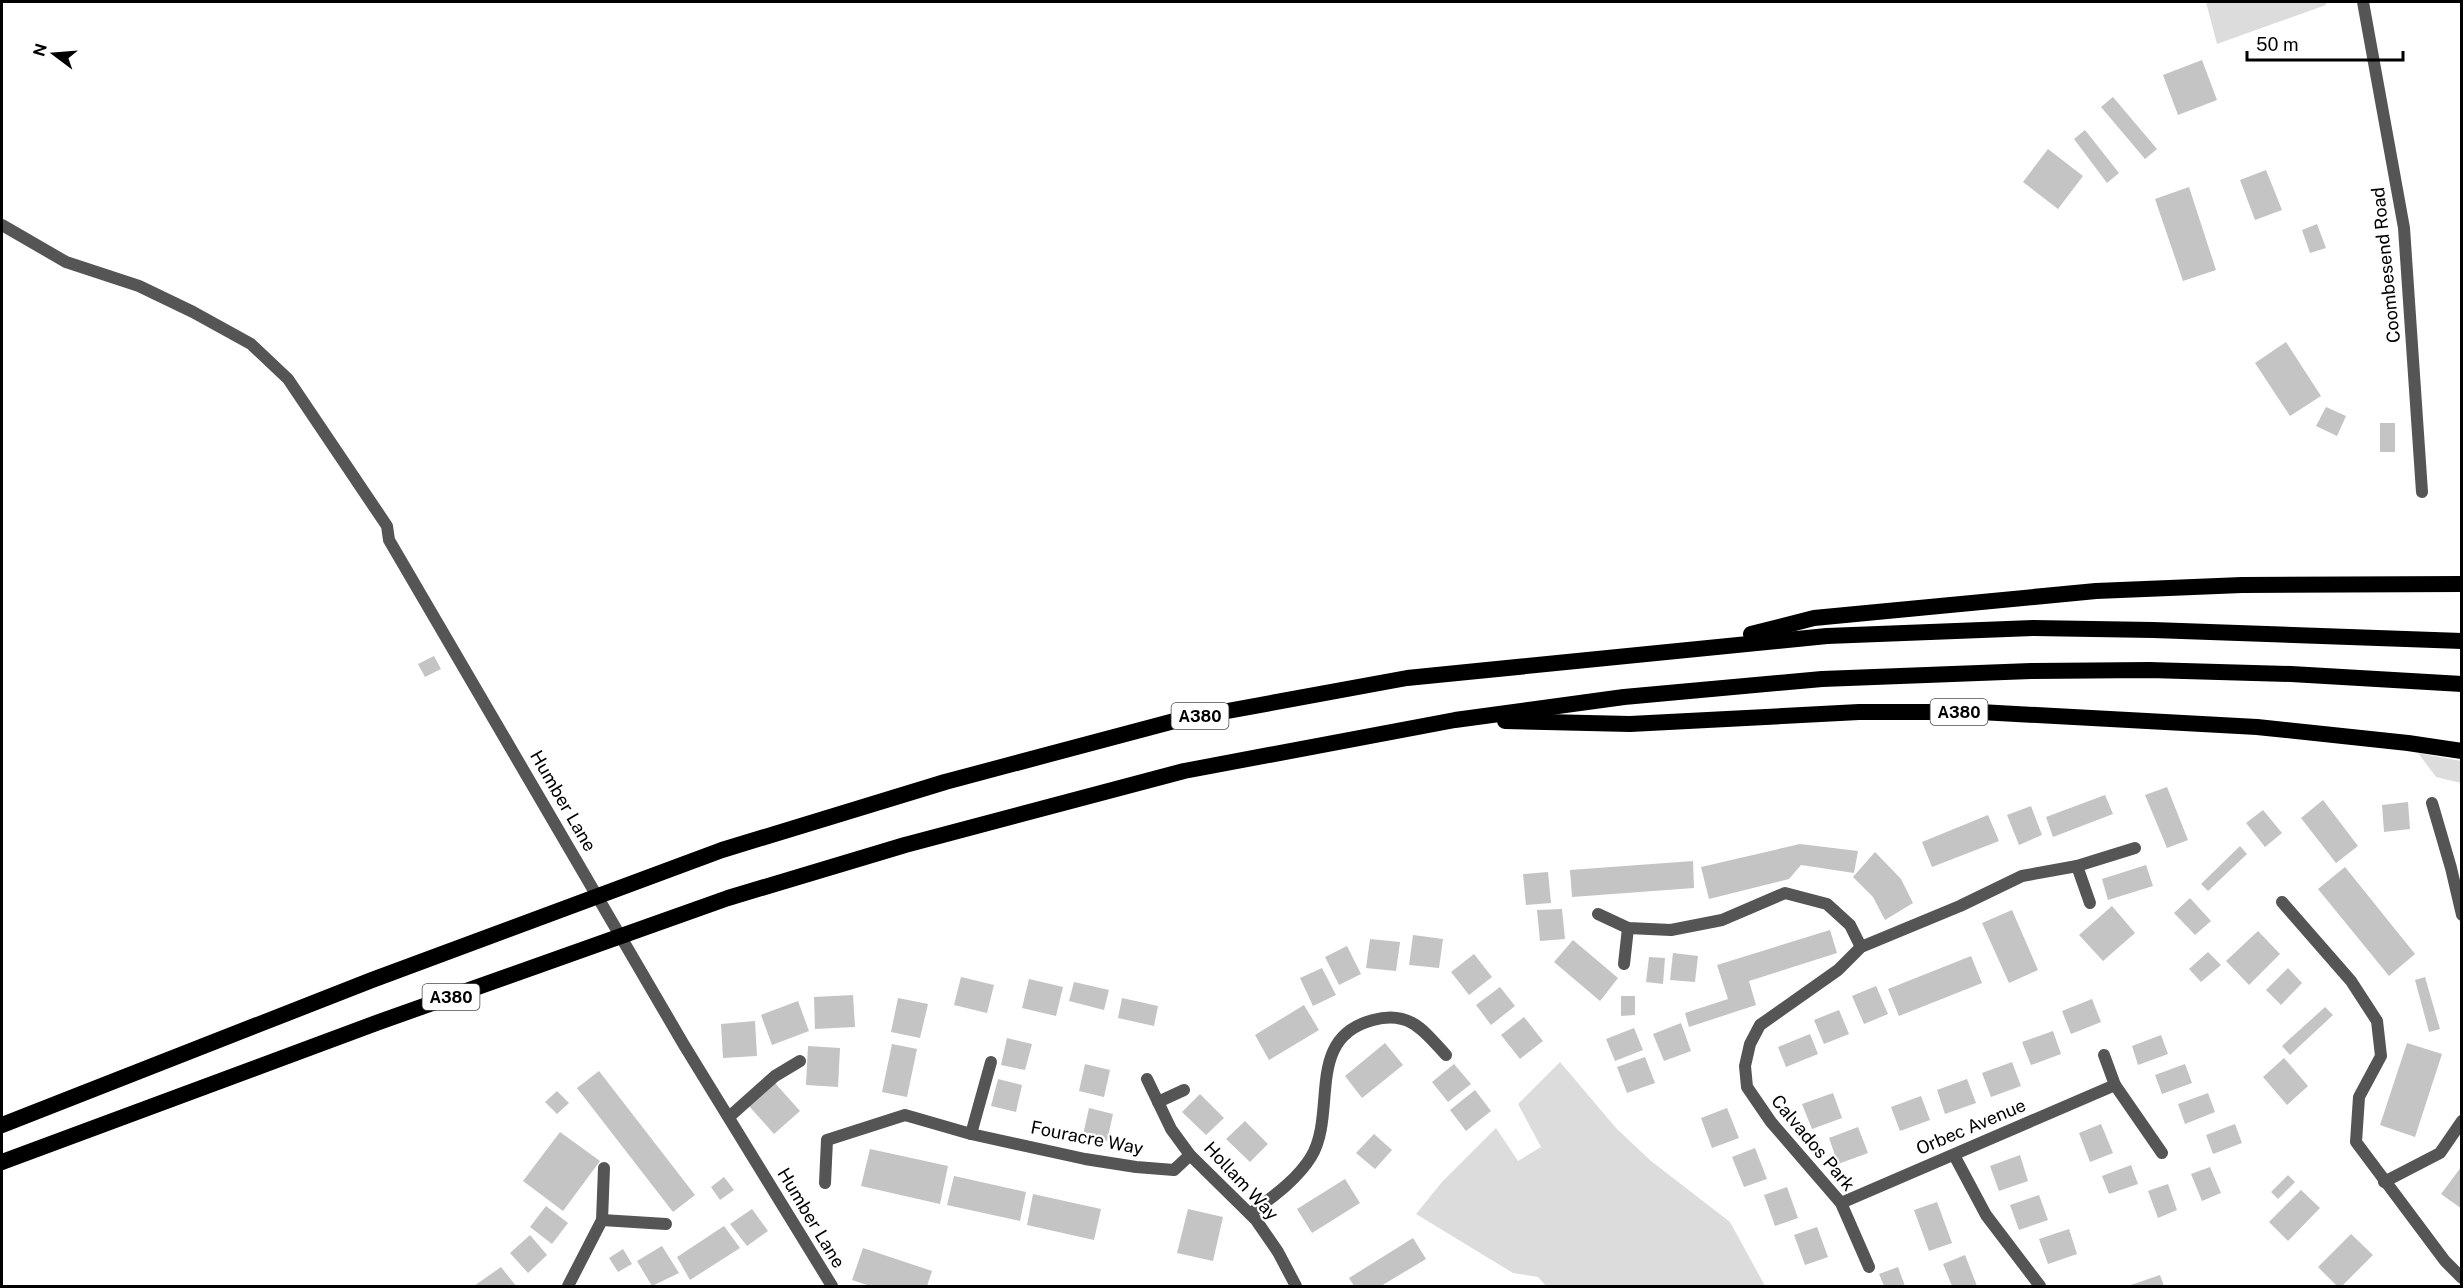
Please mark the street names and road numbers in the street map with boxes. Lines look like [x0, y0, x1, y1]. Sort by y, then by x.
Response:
street label: Coombesend Road [2367, 186, 2404, 344]
road number: A380 [1930, 699, 1988, 725]
road number: A380 [1172, 703, 1228, 729]
street label: Humber Lane [526, 747, 601, 855]
road number: A380 [422, 984, 480, 1010]
street label: Calvados Park [1767, 1090, 1860, 1195]
street label: Orbec Avenue [1913, 1094, 2029, 1159]
street label: Fouracre Way [1029, 1116, 1145, 1159]
street label: Hollam Way [1200, 1137, 1283, 1224]
street label: Humber Lane [773, 1164, 850, 1272]

